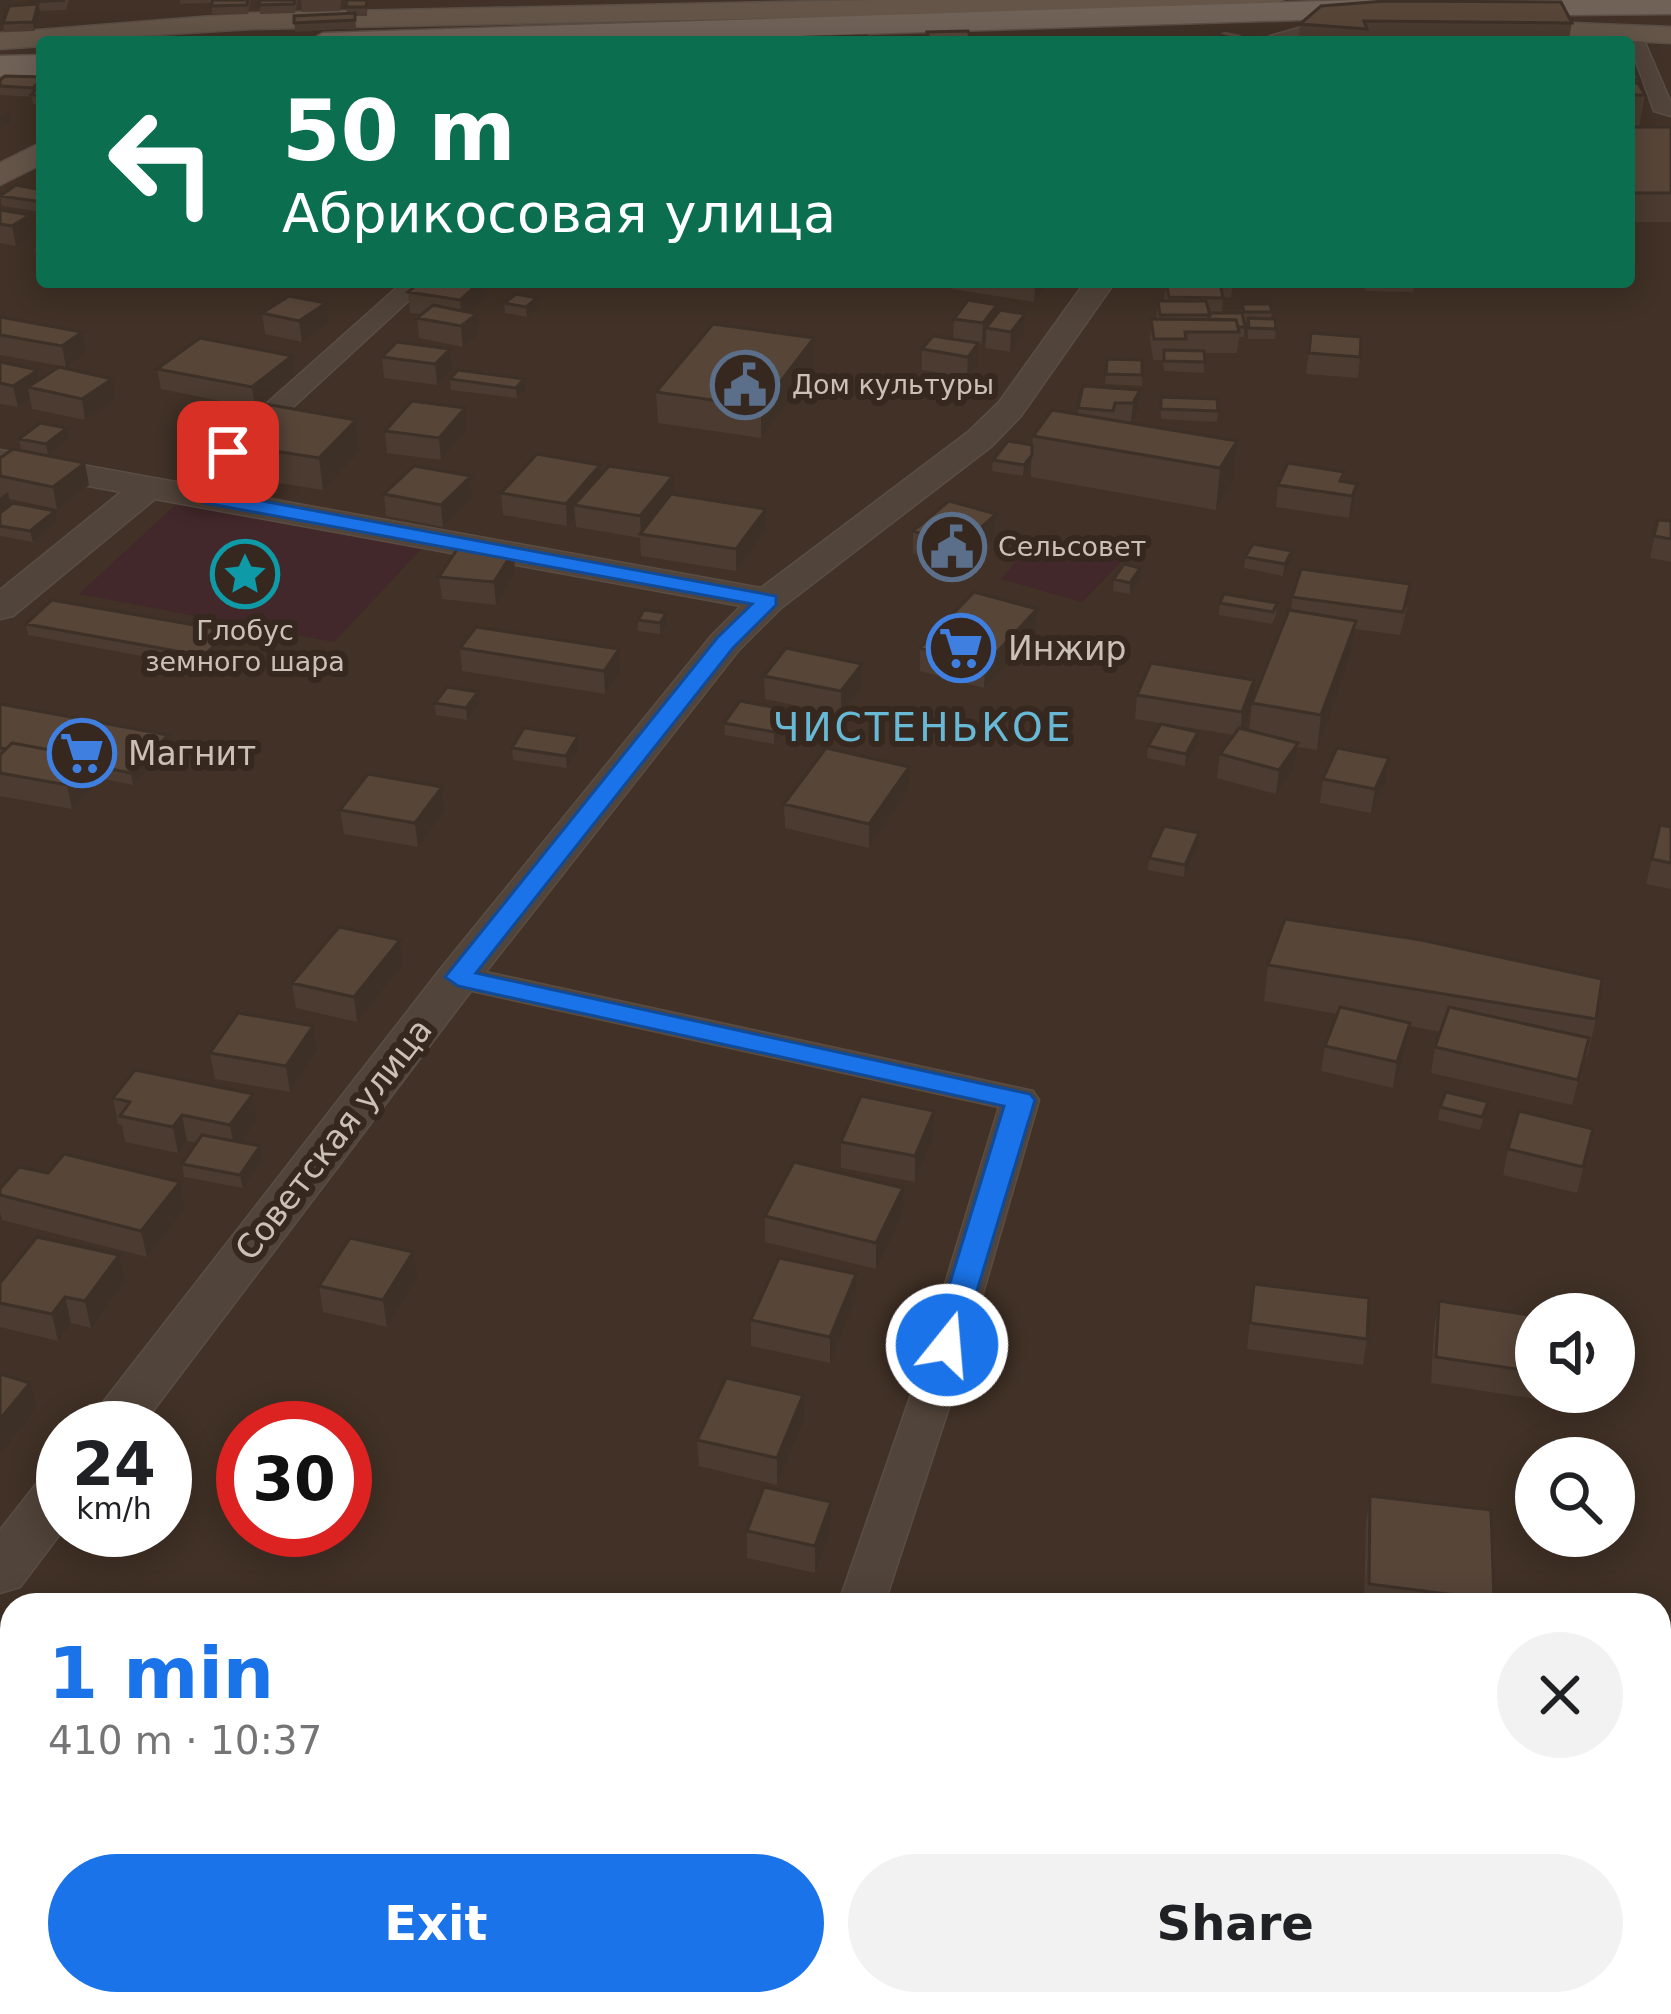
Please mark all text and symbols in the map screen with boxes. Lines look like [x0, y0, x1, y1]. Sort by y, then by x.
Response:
text: 50 m [282, 82, 516, 180]
icon: left [84, 84, 240, 240]
text: Абрикосовая улица [282, 182, 836, 245]
public building icon: Дом культуры [710, 350, 780, 420]
place label: Дом культуры [792, 369, 994, 400]
pin [177, 401, 279, 503]
icon: arrive [195, 419, 261, 485]
public building icon: Сельсовет [917, 512, 987, 582]
place label: Сельсовет [998, 531, 1146, 562]
place icon: Глобус земного шара [210, 539, 280, 609]
supermarket icon: Инжир [926, 613, 996, 683]
place label: Глобус земного шара [145, 615, 345, 677]
place label: Инжир [1008, 629, 1126, 668]
district label: ЧИСТЕНЬКОЕ [773, 705, 1073, 750]
supermarket icon: Магнит [47, 718, 117, 788]
place label: Магнит [128, 734, 256, 773]
street label: Советская улица [227, 1011, 440, 1268]
position arrow [884, 1282, 1010, 1408]
map controls [1515, 1293, 1635, 1557]
button: sound [1515, 1293, 1635, 1413]
speed limit sign: 30 [216, 1401, 372, 1557]
text: 24 [72, 1429, 156, 1499]
button: search [1515, 1437, 1635, 1557]
text: km/h [76, 1491, 152, 1526]
text: 1 min [48, 1631, 274, 1715]
button: close [1497, 1632, 1623, 1758]
text: 410 m · 10:37 [48, 1718, 322, 1763]
button: Exit [48, 1854, 824, 1992]
button: Share [848, 1854, 1623, 1992]

